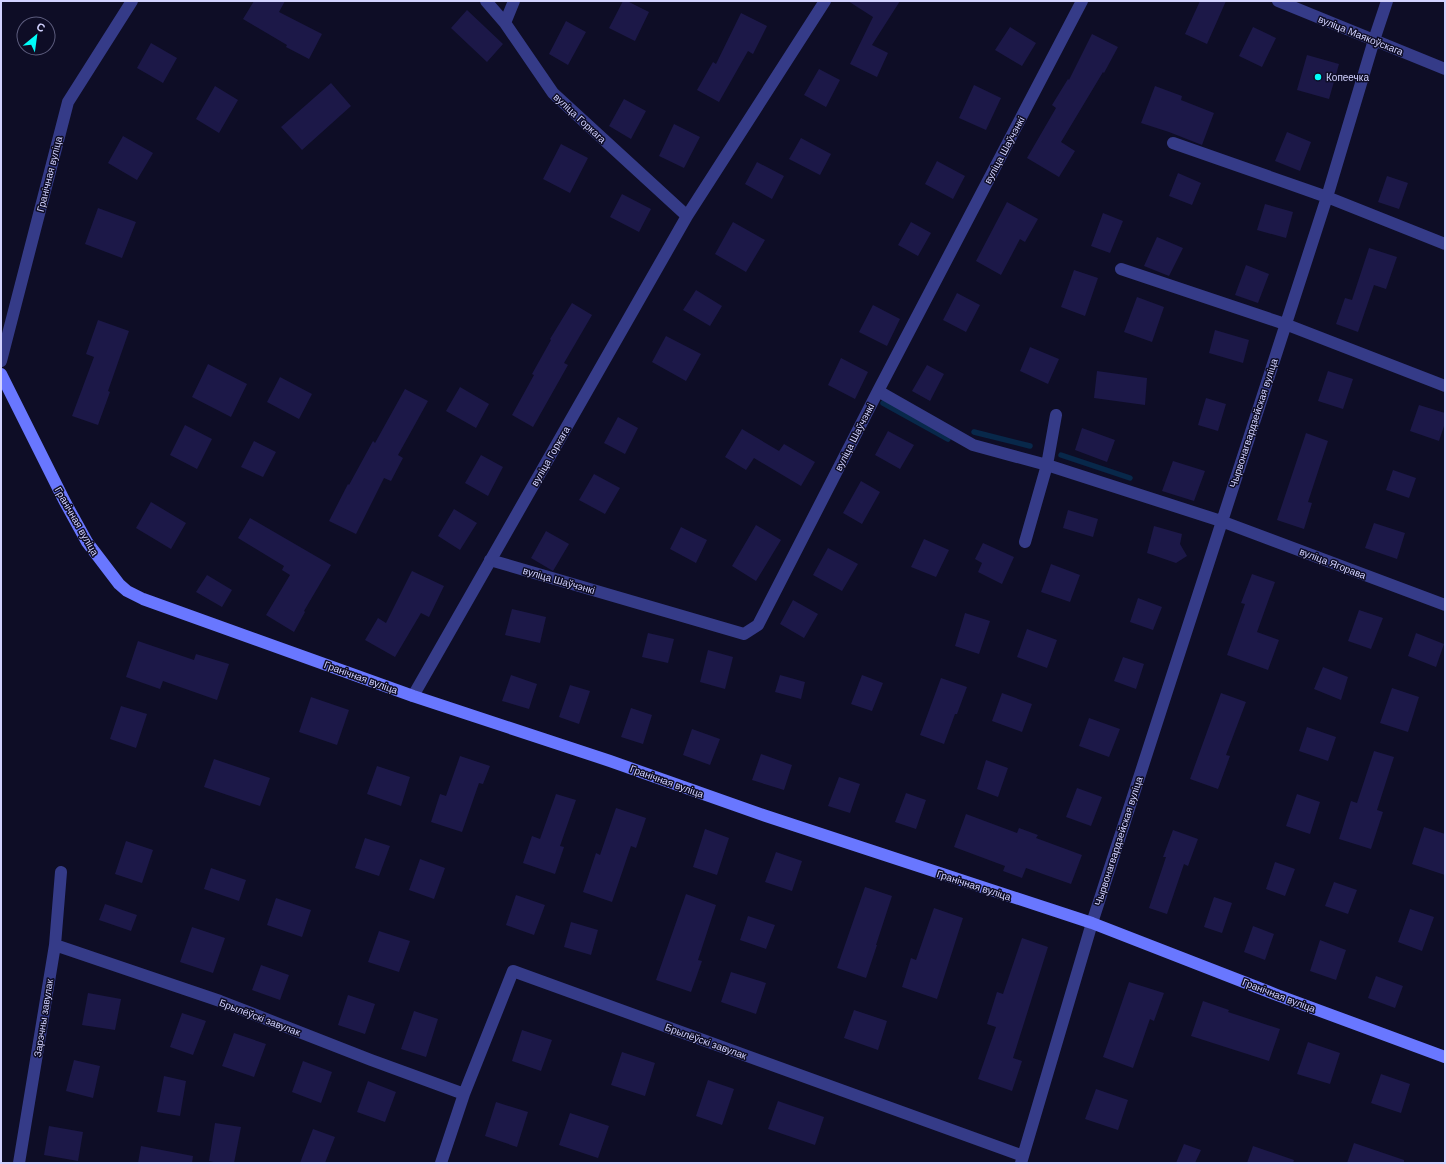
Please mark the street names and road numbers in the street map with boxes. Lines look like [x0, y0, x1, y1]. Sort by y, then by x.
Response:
street label: вуліца Маякоўскага [1317, 13, 1405, 58]
street label: вуліца Горкага [551, 91, 608, 146]
street label: вуліца Шаўчэнкі [982, 115, 1027, 186]
street label: Гранічная вуліца [35, 135, 64, 213]
street label: Чырвонагвардзейская вуліца [1227, 357, 1280, 489]
street label: вуліца Шаўчэнкі [833, 402, 876, 473]
street label: вуліца Горкага [529, 424, 572, 488]
street label: Гранічная вуліца [52, 485, 101, 558]
street label: вуліца Ягорава [1298, 546, 1368, 581]
street label: вуліца Шаўчэнкі [522, 565, 596, 596]
street label: Гранічная вуліца [323, 659, 399, 696]
street label: Гранічная вуліца [629, 763, 705, 800]
street label: Чырвонагвардзейская вуліца [1092, 775, 1145, 907]
street label: Гранічная вуліца [935, 868, 1013, 903]
street label: Гранічная вуліца [1241, 976, 1317, 1015]
street label: Зарэчны завулак [32, 978, 55, 1058]
street label: Брылёўскі завулак [218, 997, 302, 1038]
street label: Брылёўскі завулак [664, 1022, 749, 1062]

